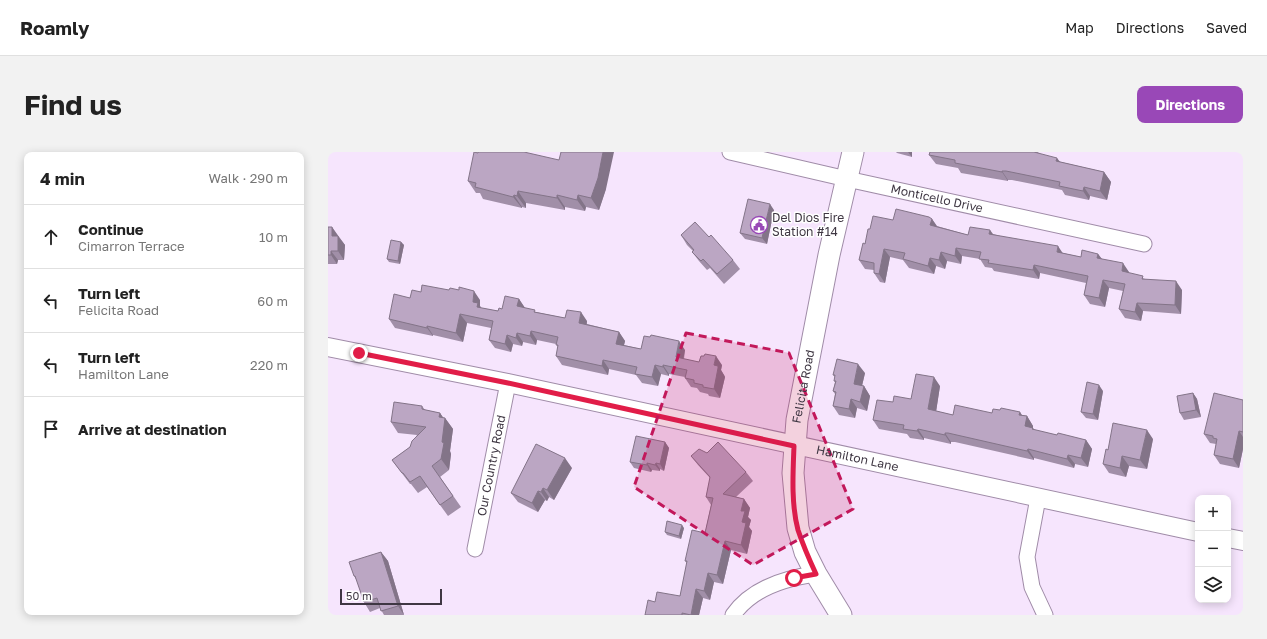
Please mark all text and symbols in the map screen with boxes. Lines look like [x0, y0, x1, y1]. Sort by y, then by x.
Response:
text: Roamly [20, 16, 89, 39]
text: Map [1065, 19, 1094, 36]
text: Directions [1116, 19, 1184, 36]
text: Saved [1206, 19, 1247, 36]
button: Directions [1137, 86, 1243, 123]
text: Find us [24, 88, 122, 121]
text: 4 min [40, 168, 85, 189]
text: Walk · 290 m [209, 170, 288, 186]
street label: Monticello Drive [889, 181, 984, 216]
place label: Del Dios Fire Station #14 [772, 210, 844, 239]
public building icon: Del Dios Fire Station #14 [749, 215, 769, 235]
text: Continue [78, 220, 144, 238]
icon: ahead [40, 226, 62, 248]
text: 10 m [259, 229, 288, 245]
text: Cimarron Terrace [78, 238, 185, 254]
text: Turn left [78, 284, 140, 302]
icon: left [40, 290, 62, 312]
text: 60 m [257, 293, 288, 309]
text: Felicita Road [78, 302, 159, 318]
route end [350, 344, 368, 362]
text: Turn left [78, 348, 140, 366]
street label: Felicita Road [788, 348, 817, 425]
icon: left [40, 354, 62, 376]
text: 220 m [250, 357, 288, 373]
text: Hamilton Lane [78, 366, 169, 382]
street label: Our Country Road [474, 414, 508, 517]
icon: arrive [40, 418, 62, 440]
text: Arrive at destination [78, 420, 227, 438]
street label: Hamilton Lane [815, 442, 900, 474]
map controls [1195, 495, 1231, 603]
button: + [1195, 495, 1231, 531]
button: − [1195, 531, 1231, 567]
button: layers [1195, 567, 1231, 603]
route start [785, 569, 803, 587]
scale bar [340, 587, 442, 606]
text: 50 m [346, 589, 372, 602]

